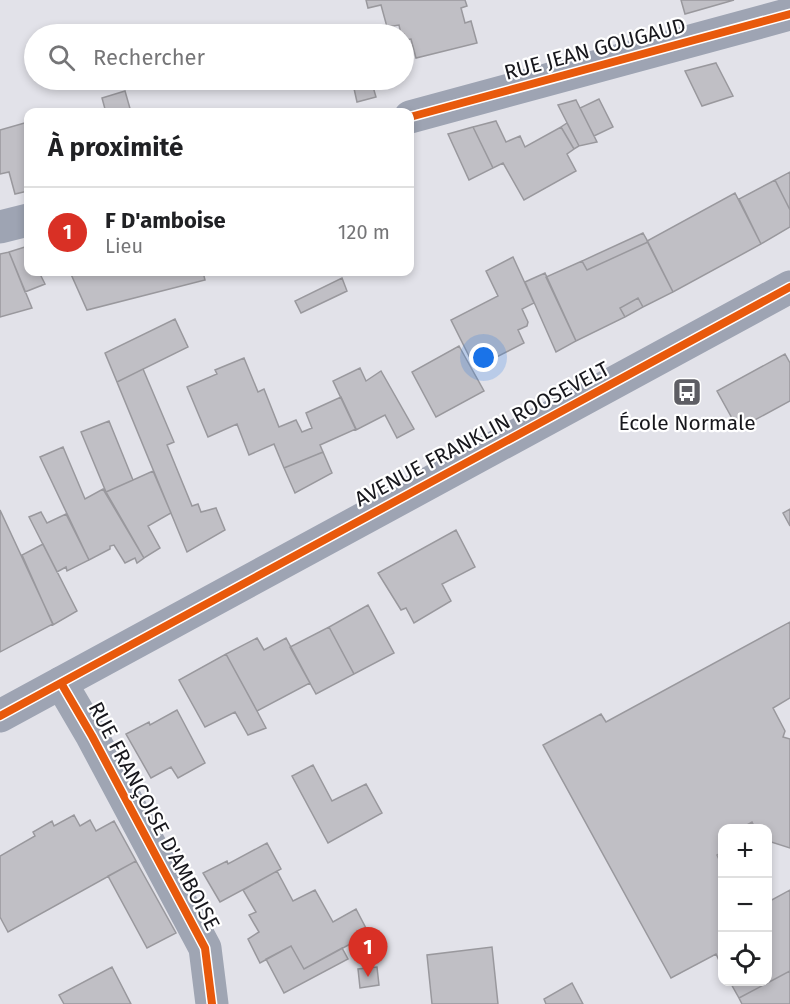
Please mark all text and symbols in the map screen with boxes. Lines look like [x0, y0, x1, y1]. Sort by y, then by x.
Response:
street label: RUE JEAN GOUGAUD [501, 12, 689, 86]
search box [24, 24, 414, 90]
icon: search [45, 41, 78, 74]
text: Rechercher [93, 44, 205, 71]
text: À proximité [48, 132, 183, 163]
text: F D'amboise [105, 207, 226, 234]
text: 1 [63, 220, 72, 244]
text: 120 m [338, 220, 390, 244]
text: Lieu [105, 234, 143, 258]
your location [469, 343, 498, 372]
street label: AVENUE FRANKLIN ROOSEVELT [350, 356, 614, 512]
bus stop icon: École Normale [671, 376, 703, 408]
place label: École Normale [618, 410, 756, 436]
street label: RUE FRANÇOISE D'AMBOISE [83, 697, 225, 935]
map controls [718, 824, 772, 986]
button: + [718, 824, 772, 878]
button: − [718, 878, 772, 932]
pin: 1 [348, 928, 388, 977]
button: locate [718, 932, 772, 986]

